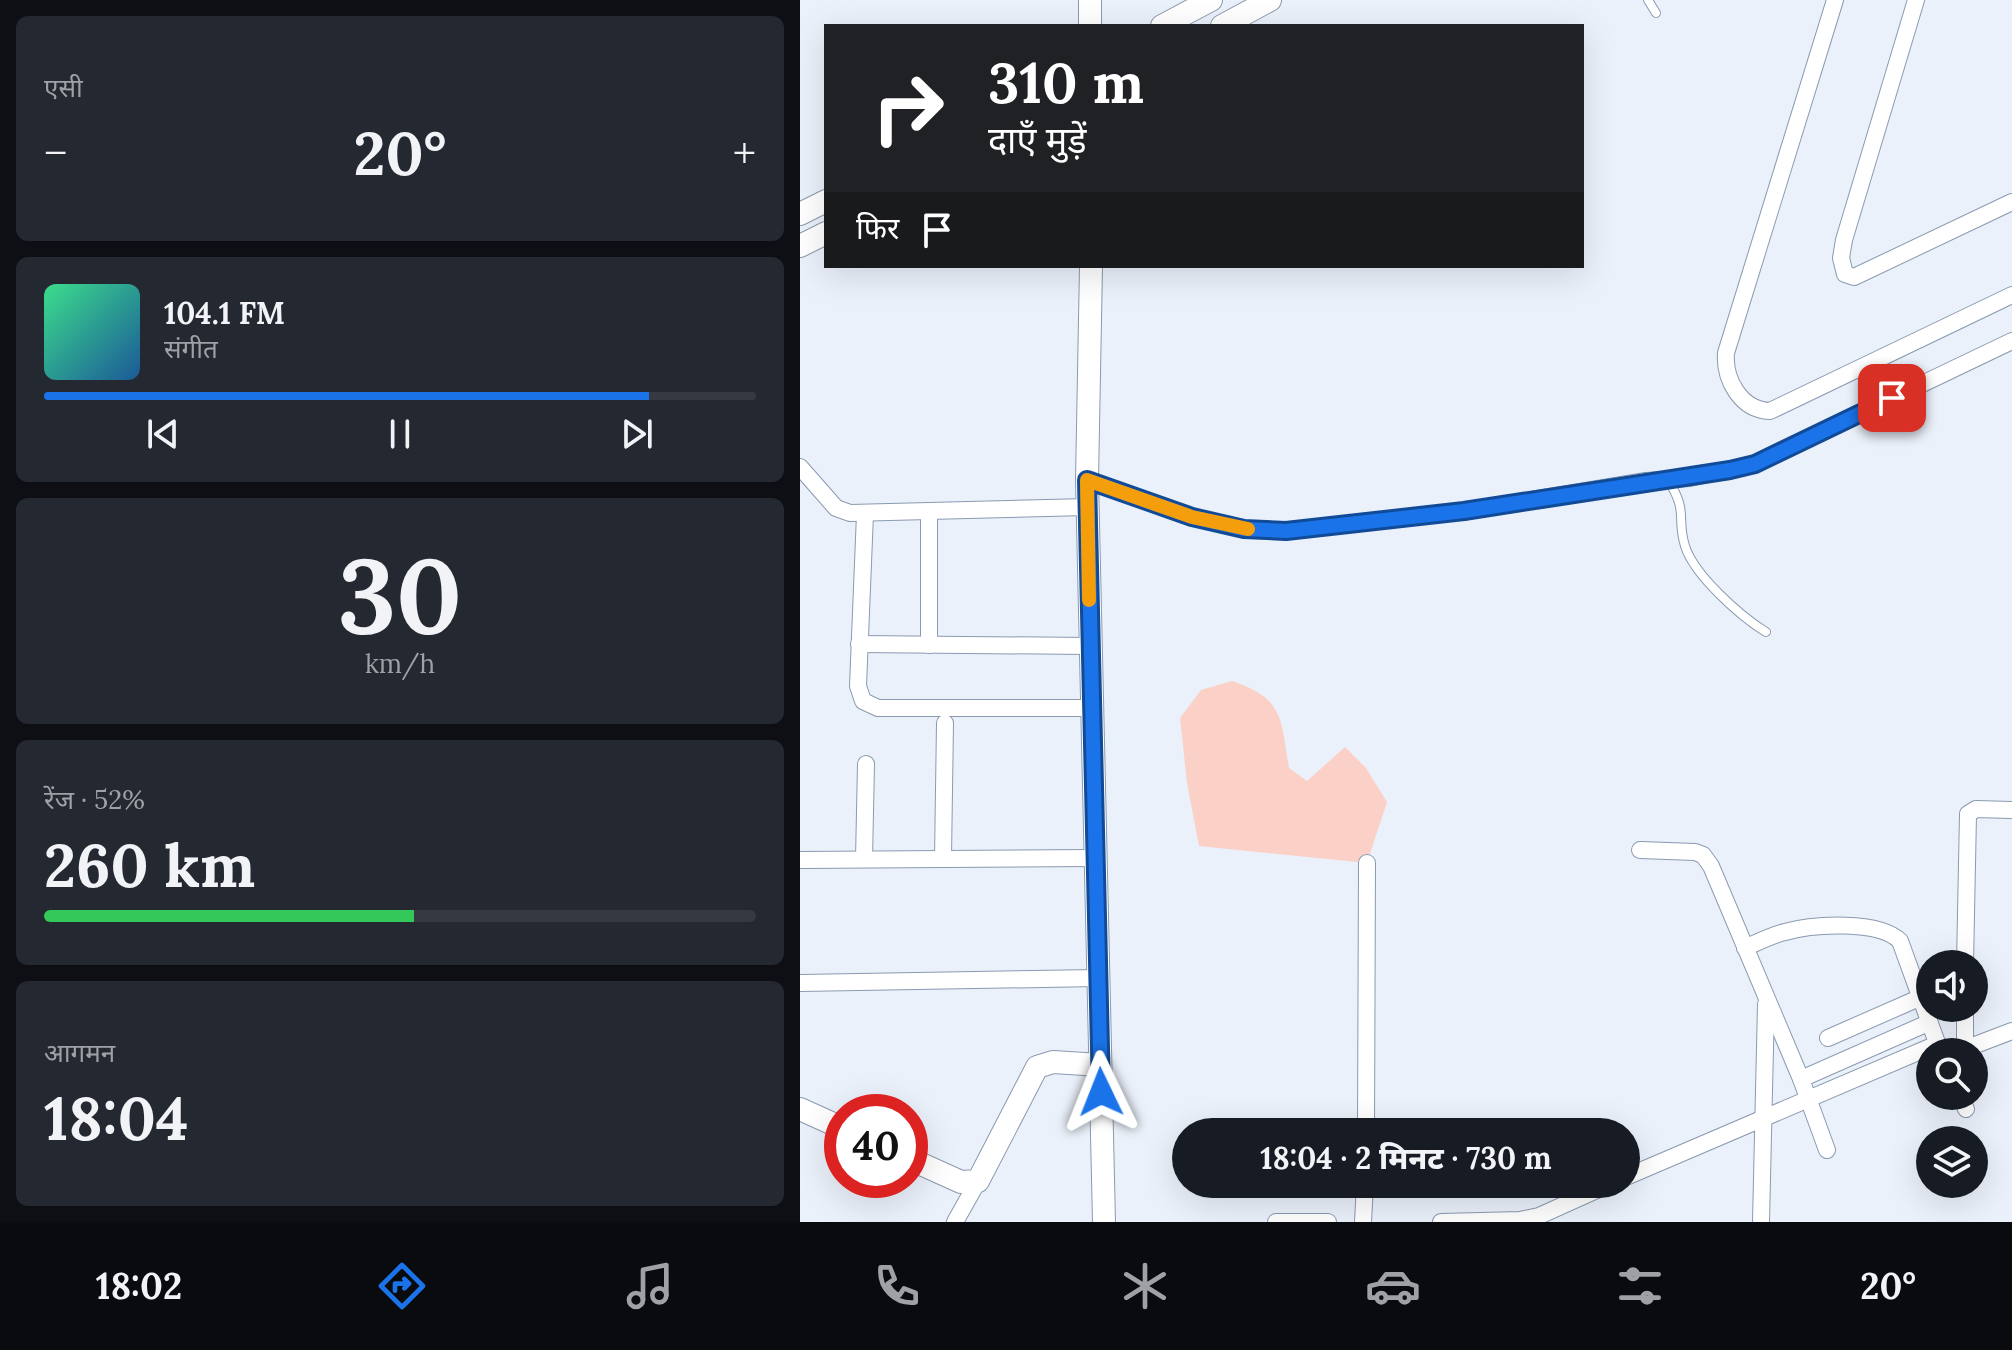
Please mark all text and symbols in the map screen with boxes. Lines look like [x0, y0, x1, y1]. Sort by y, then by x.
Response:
text: 310 m [988, 47, 1144, 118]
icon: right [856, 56, 960, 160]
text: एसी [44, 71, 83, 104]
text: 20° [353, 115, 447, 191]
text: दाएँ मुड़ें [988, 117, 1087, 163]
text: − [44, 125, 67, 181]
text: + [733, 125, 756, 181]
icon: arrive [915, 208, 959, 252]
text: फिर [856, 209, 899, 247]
text: 104.1 FM [164, 294, 285, 332]
text: संगीत [164, 332, 218, 365]
pin [1858, 364, 1926, 432]
icon: arrive [1870, 376, 1914, 420]
icon: previous [141, 412, 185, 456]
icon: pause [378, 412, 422, 456]
icon: next [615, 412, 659, 456]
text: 30 [338, 528, 462, 661]
text: km/h [365, 647, 435, 680]
text: रेंज · 52% [44, 783, 145, 816]
text: 260 km [44, 827, 255, 903]
map controls [1916, 950, 1988, 1198]
button: sound [1916, 950, 1988, 1022]
text: आगमन [44, 1036, 115, 1069]
button: search [1916, 1038, 1988, 1110]
position arrow [1059, 1050, 1143, 1134]
text: 18:04 [44, 1080, 189, 1156]
speed limit sign: 40 [824, 1094, 928, 1198]
button: layers [1916, 1126, 1988, 1198]
text: 18:04 · 2 मिनट · 730 m [1260, 1139, 1552, 1177]
icon: directions [374, 1258, 430, 1314]
icon: music [622, 1258, 678, 1314]
icon: phone [869, 1258, 925, 1314]
icon: climate [1117, 1258, 1173, 1314]
icon: car [1365, 1258, 1421, 1314]
icon: filters [1612, 1258, 1668, 1314]
text: 18:02 [96, 1263, 182, 1309]
text: 20° [1860, 1263, 1916, 1309]

